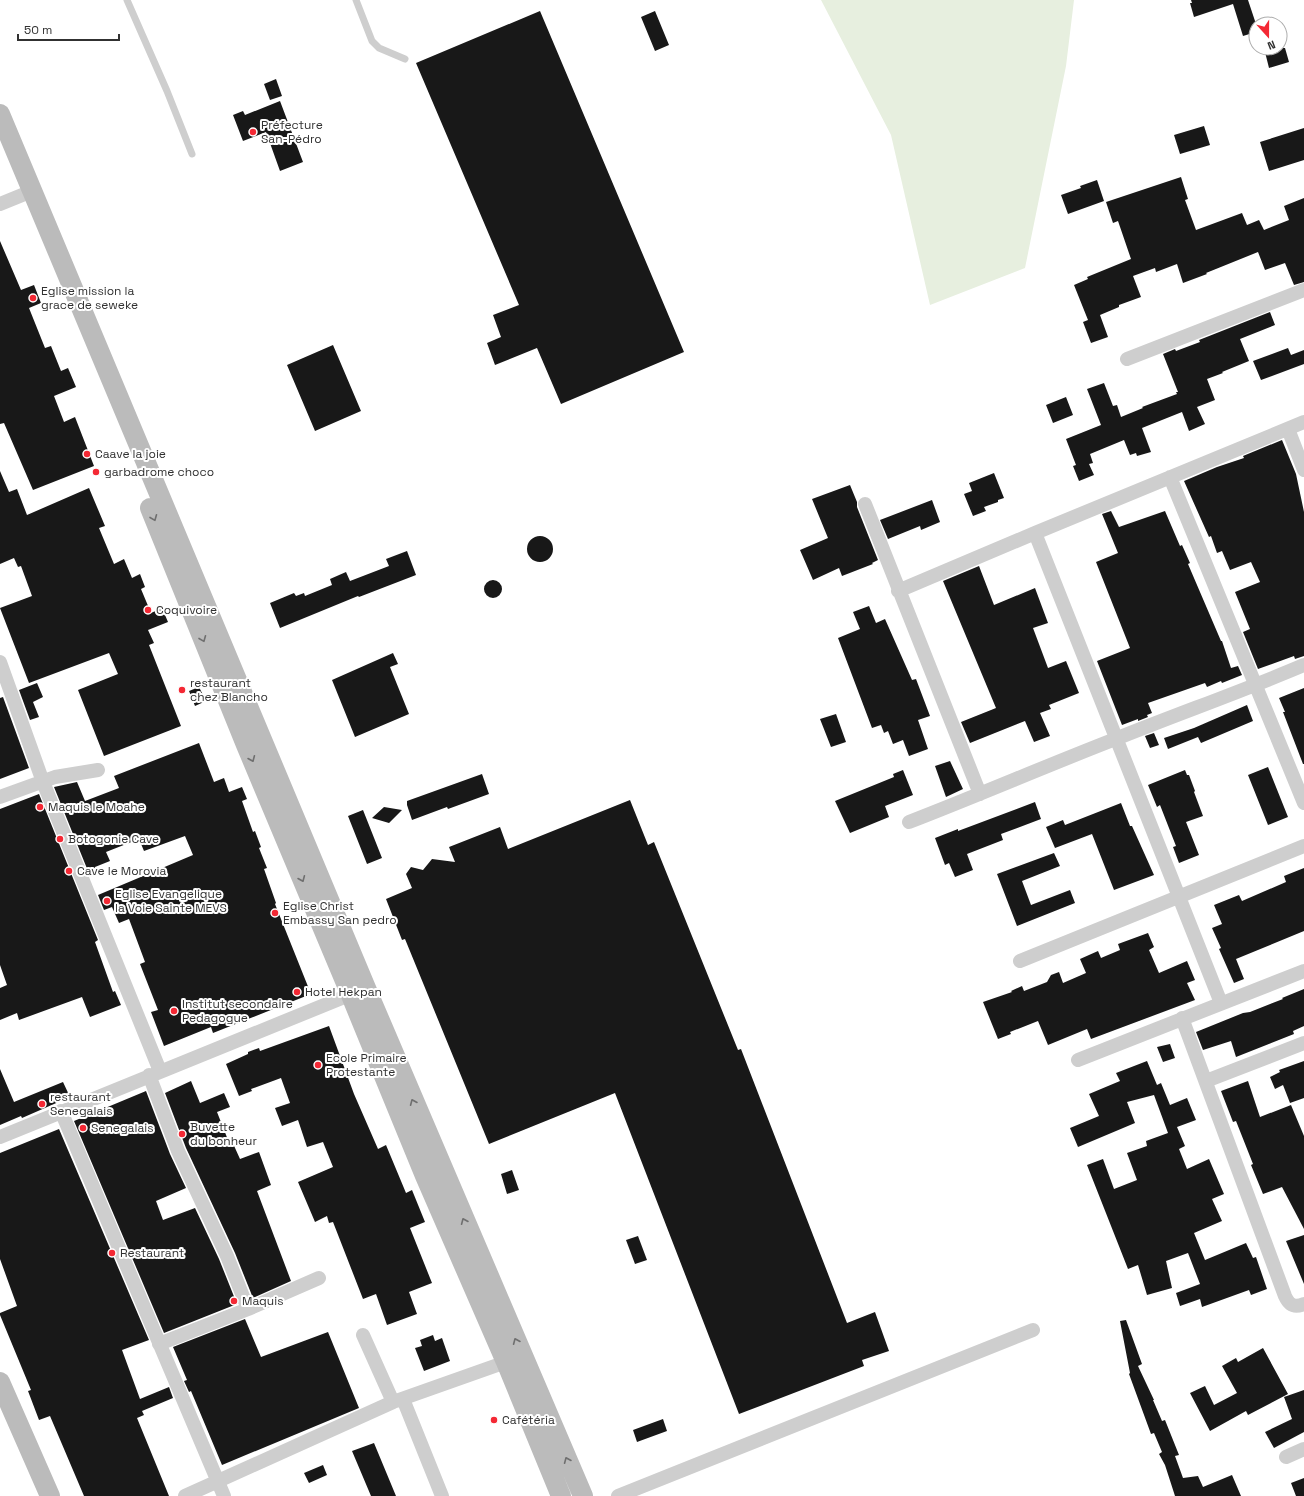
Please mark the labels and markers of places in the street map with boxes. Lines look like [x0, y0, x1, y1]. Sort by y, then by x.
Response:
place label: Préfecture San-Pédro [261, 117, 323, 147]
marker: Préfecture San-Pédro [248, 127, 258, 137]
place label: Eglise mission la grace de seweke [41, 283, 138, 313]
marker: Eglise mission la grace de seweke [28, 293, 38, 303]
place label: Caave la joie [95, 446, 166, 462]
marker: Caave la joie [82, 449, 92, 459]
place label: garbadrome choco [104, 464, 214, 480]
marker: garbadrome choco [91, 467, 101, 477]
place label: Coquivoire [156, 602, 217, 618]
marker: Coquivoire [143, 605, 153, 615]
place label: restaurant chez Blancho [190, 675, 268, 705]
marker: restaurant chez Blancho [177, 685, 187, 695]
place label: Maquis le Moahe [48, 799, 145, 815]
marker: Maquis le Moahe [35, 802, 45, 812]
place label: Botogonie Cave [68, 831, 159, 847]
marker: Botogonie Cave [55, 834, 65, 844]
place label: Cave le Morovia [77, 863, 167, 879]
marker: Cave le Morovia [64, 866, 74, 876]
place label: Eglise Evangelique la Voie Sainte MEVS [115, 886, 227, 916]
marker: Eglise Evangelique la Voie Sainte MEVS [102, 896, 112, 906]
place label: Eglise Christ Embassy San pedro [283, 898, 397, 928]
marker: Eglise Christ Embassy San pedro [270, 908, 280, 918]
place label: Hotel Hekpan [305, 984, 382, 1000]
marker: Hotel Hekpan [292, 987, 302, 997]
place label: Institut secondaire Pedagogue [182, 996, 293, 1026]
marker: Institut secondaire Pedagogue [169, 1006, 179, 1016]
place label: Ecole Primaire Protestante [326, 1050, 407, 1080]
marker: Ecole Primaire Protestante [313, 1060, 323, 1070]
place label: restaurant Senegalais [50, 1089, 113, 1119]
marker: restaurant Senegalais [37, 1099, 47, 1109]
place label: Buvette du bonheur [190, 1119, 257, 1149]
place label: Senegalais [91, 1120, 154, 1136]
marker: Senegalais [78, 1123, 88, 1133]
marker: Buvette du bonheur [177, 1129, 187, 1139]
place label: Restaurant [120, 1245, 184, 1261]
marker: Restaurant [107, 1248, 117, 1258]
place label: Maquis [242, 1293, 283, 1309]
marker: Maquis [229, 1296, 239, 1306]
place label: Cafétéria [502, 1412, 555, 1428]
marker: Cafétéria [489, 1415, 499, 1425]

